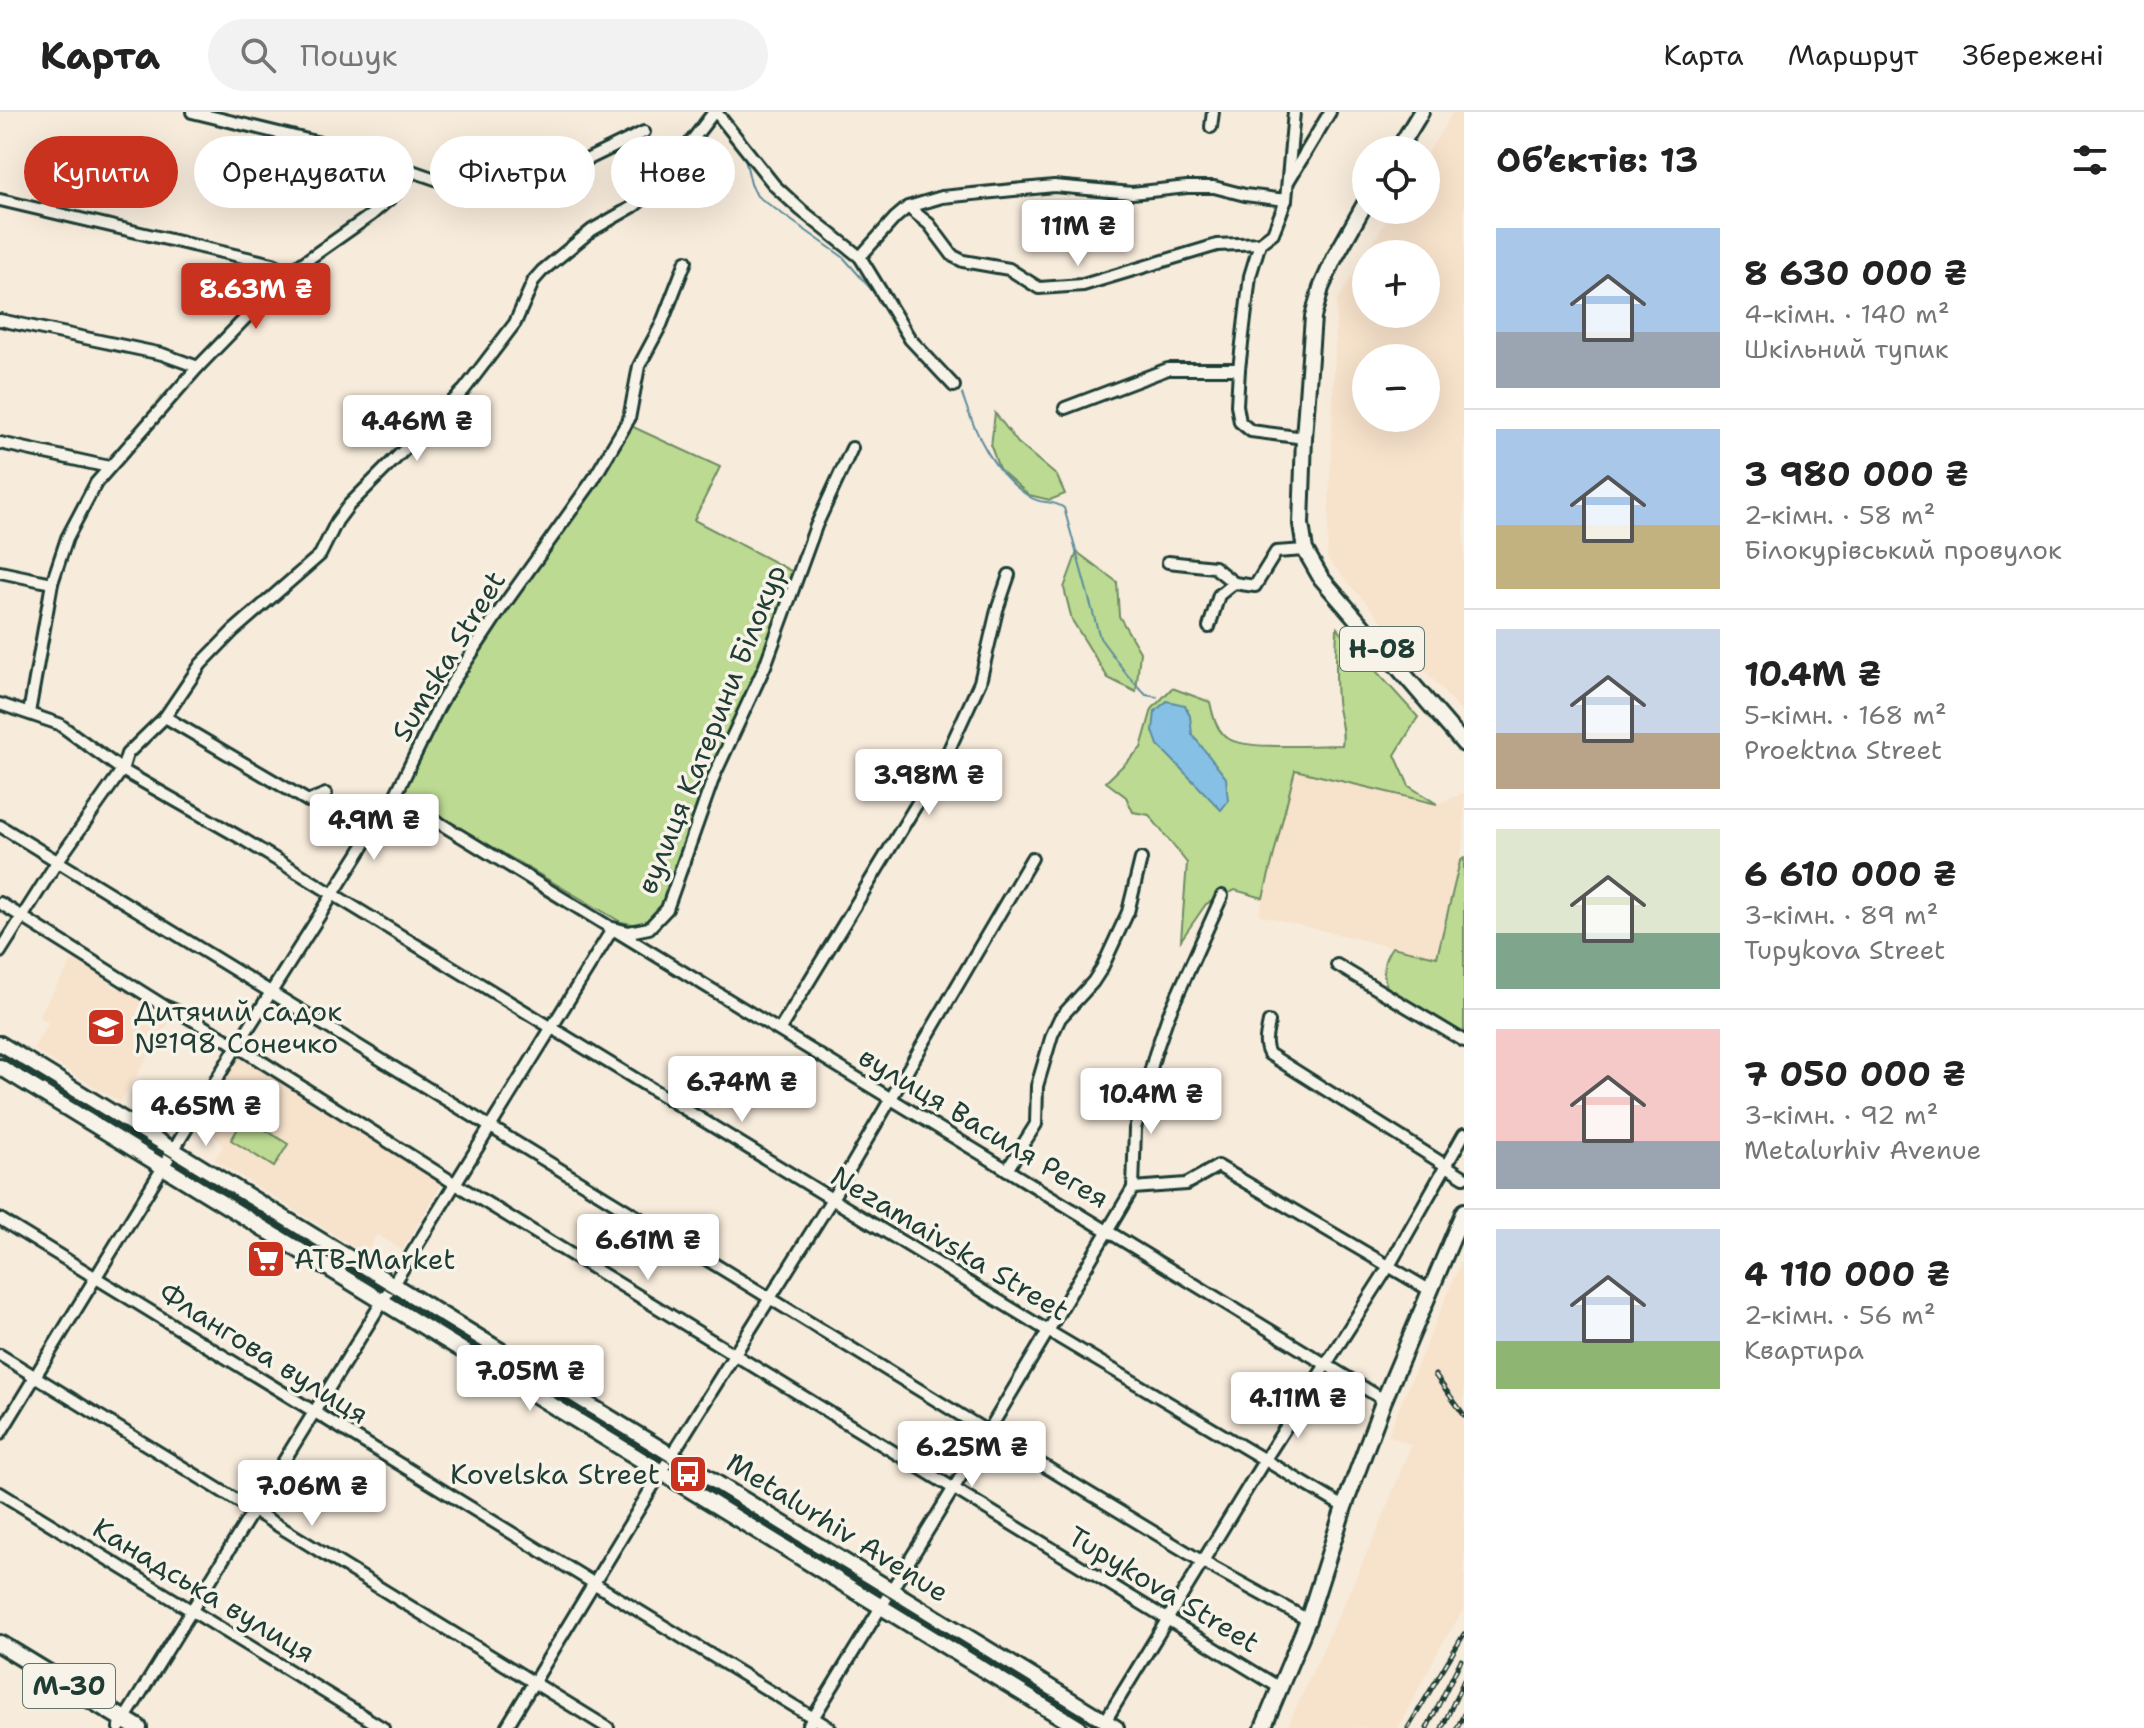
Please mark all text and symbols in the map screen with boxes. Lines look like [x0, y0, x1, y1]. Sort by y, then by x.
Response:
search box [208, 19, 768, 91]
text: Карта [40, 30, 160, 81]
icon: search [236, 33, 280, 77]
text: Пошук [300, 35, 398, 76]
text: Карта [1664, 36, 1744, 74]
text: Маршрут [1788, 36, 1918, 74]
text: Збережені [1962, 36, 2104, 74]
chip: Купити [24, 136, 178, 208]
chip: Орендувати [194, 136, 414, 208]
chip: Фільтри [430, 136, 595, 208]
chip: Нове [611, 136, 735, 208]
map controls [1352, 136, 1440, 432]
button: locate [1352, 136, 1440, 224]
text: Об’єктів: 13 [1496, 137, 1698, 183]
icon: filters [2068, 138, 2112, 182]
pin: 11M ₴ [1022, 200, 1134, 268]
text: 11M ₴ [1040, 208, 1116, 243]
button: + [1352, 240, 1440, 328]
text: 8 630 000 ₴ [1744, 250, 1968, 296]
icon: home [1560, 260, 1656, 356]
pin: 8.63M ₴ [182, 263, 330, 331]
text: 8.63M ₴ [199, 271, 313, 306]
text: 4-кімн. · 140 m² [1744, 296, 1950, 331]
text: Шкільний тупик [1744, 331, 1948, 366]
button: − [1352, 344, 1440, 432]
pin: 4.46M ₴ [343, 395, 491, 463]
text: 4.46M ₴ [361, 403, 473, 438]
text: 3 980 000 ₴ [1744, 451, 1969, 497]
icon: home [1560, 461, 1656, 557]
text: 2-кімн. · 58 m² [1744, 497, 1935, 532]
text: Білокурівський провулок [1744, 532, 2062, 567]
street label: вулиця Катерини Білокур [627, 559, 795, 899]
street label: Sumska Street [382, 564, 514, 748]
road number: Н-08 [1340, 627, 1424, 671]
text: 10.4M ₴ [1744, 651, 1881, 697]
icon: home [1560, 661, 1656, 757]
text: 5-кімн. · 168 m² [1744, 697, 1947, 732]
text: Proektna Street [1744, 732, 1942, 767]
pin: 3.98M ₴ [855, 749, 1003, 817]
text: 3.98M ₴ [873, 757, 985, 792]
pin: 4.9M ₴ [309, 794, 439, 862]
text: 4.9M ₴ [328, 802, 420, 837]
text: 6 610 000 ₴ [1744, 851, 1957, 897]
icon: home [1560, 861, 1656, 957]
text: 3-кімн. · 89 m² [1744, 897, 1938, 932]
text: Tupykova Street [1744, 932, 1945, 967]
place label: Дитячий садок №198 Сонечко [134, 992, 342, 1062]
school or university icon: Дитячий садок №198 Сонечко [85, 1006, 127, 1048]
street label: вулиця Василя Регея [852, 1037, 1116, 1217]
text: 7 050 000 ₴ [1744, 1051, 1966, 1097]
pin: 6.74M ₴ [668, 1056, 816, 1124]
icon: home [1560, 1061, 1656, 1157]
text: 6.74M ₴ [686, 1064, 798, 1099]
pin: 10.4M ₴ [1077, 1068, 1225, 1136]
text: 10.4M ₴ [1098, 1076, 1204, 1111]
pin: 4.65M ₴ [132, 1080, 280, 1148]
text: 4.65M ₴ [150, 1088, 262, 1123]
text: 3-кімн. · 92 m² [1744, 1097, 1938, 1132]
text: Metalurhiv Avenue [1744, 1132, 1981, 1167]
street label: Nezamaivska Street [824, 1157, 1076, 1329]
pin: 6.61M ₴ [574, 1214, 722, 1282]
text: 6.61M ₴ [595, 1222, 701, 1257]
supermarket icon: ATB-Market [245, 1238, 287, 1280]
place label: ATB-Market [294, 1240, 456, 1278]
text: 4 110 000 ₴ [1744, 1251, 1950, 1297]
icon: home [1560, 1261, 1656, 1357]
street label: Флангова вулиця [152, 1273, 376, 1433]
text: 2-кімн. · 56 m² [1744, 1297, 1936, 1332]
text: Квартира [1744, 1332, 1864, 1367]
pin: 7.05M ₴ [456, 1345, 604, 1413]
text: 7.05M ₴ [475, 1353, 585, 1388]
pin: 4.11M ₴ [1224, 1372, 1372, 1440]
text: 4.11M ₴ [1249, 1380, 1347, 1415]
pin: 6.25M ₴ [898, 1421, 1046, 1489]
text: 6.25M ₴ [916, 1429, 1028, 1464]
street label: Metalurhiv Avenue [720, 1443, 956, 1611]
bus stop icon: Kovelska Street [667, 1453, 709, 1495]
place label: Kovelska Street [450, 1455, 660, 1493]
pin: 7.06M ₴ [238, 1460, 386, 1528]
text: 7.06M ₴ [256, 1468, 368, 1503]
street label: Канадська вулиця [86, 1509, 322, 1671]
street label: Tupykova Street [1061, 1517, 1267, 1661]
road number: М-30 [23, 1664, 115, 1708]

